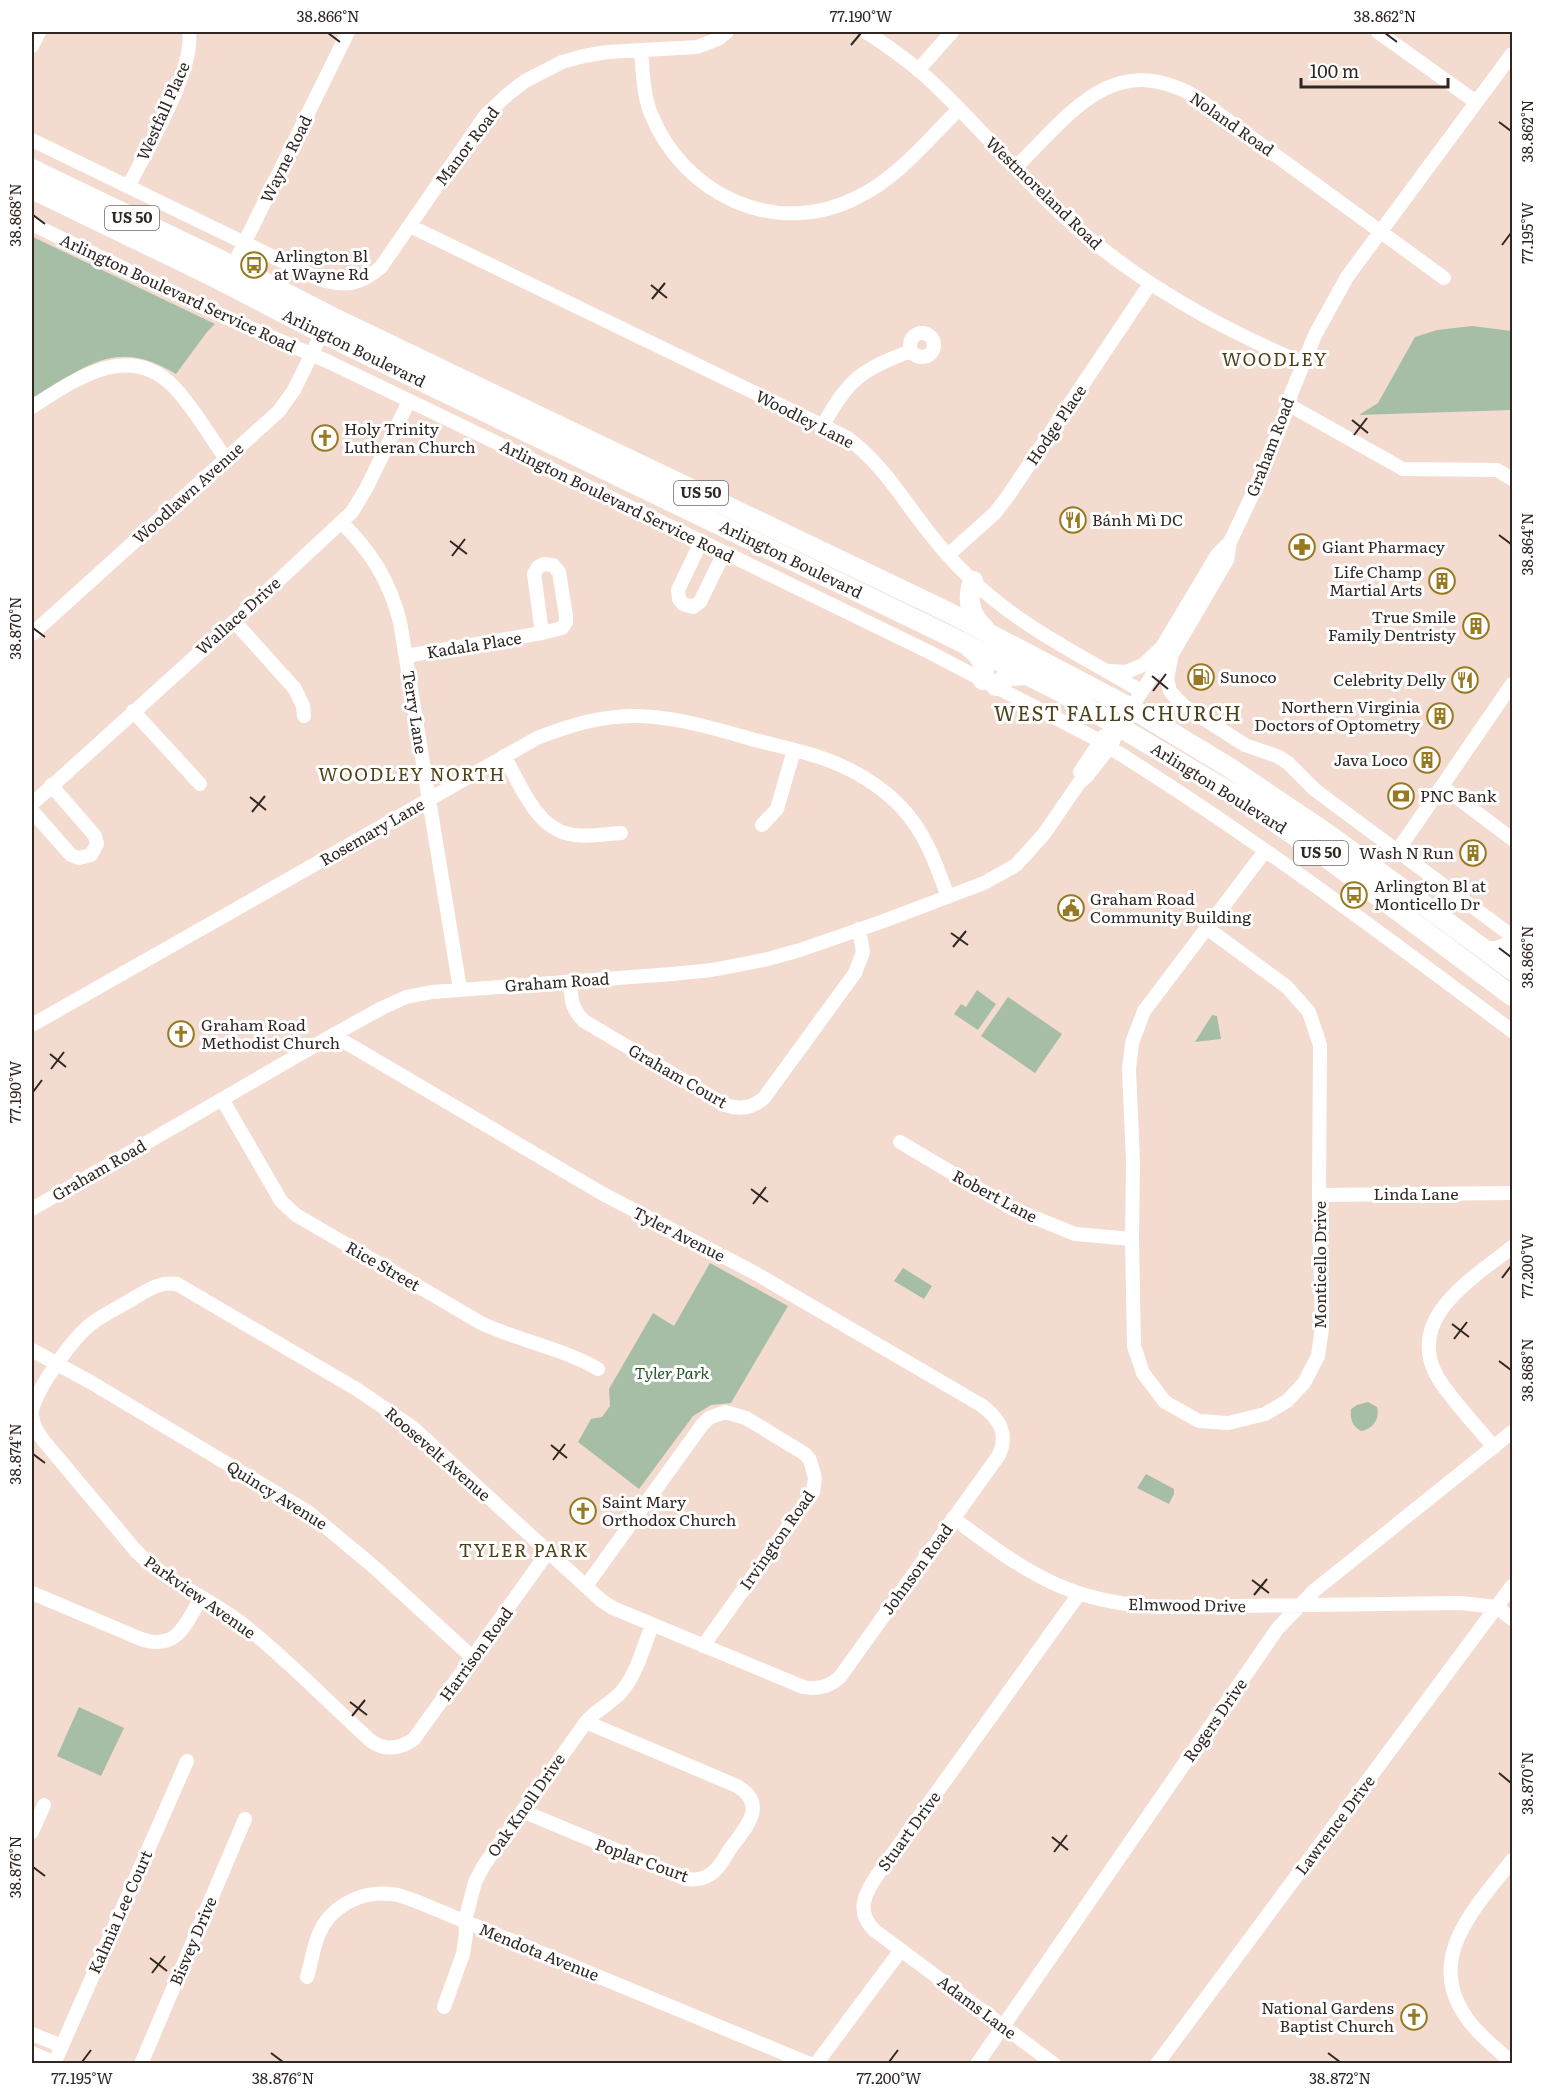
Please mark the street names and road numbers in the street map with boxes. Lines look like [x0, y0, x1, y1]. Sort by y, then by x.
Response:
street label: Westfall Place [130, 57, 195, 164]
street label: Noland Road [1186, 85, 1280, 161]
street label: Manor Road [428, 101, 504, 190]
street label: Wayne Road [253, 110, 317, 207]
street label: Westmoreland Road [981, 130, 1108, 254]
road number: US 50 [105, 206, 159, 230]
street label: Arlington Boulevard Service Road [56, 227, 301, 358]
street label: Arlington Boulevard [279, 302, 430, 392]
street label: Hodge Place [1019, 379, 1091, 469]
street label: Woodley Lane [752, 383, 859, 453]
street label: Graham Road [1239, 393, 1299, 500]
street label: Arlington Boulevard Service Road [496, 433, 739, 568]
street label: Woodlawn Avenue [127, 436, 248, 549]
road number: US 50 [674, 481, 728, 505]
street label: Arlington Boulevard [716, 513, 867, 603]
street label: Wallace Drive [190, 571, 285, 660]
street label: Kadala Place [425, 625, 523, 663]
street label: Terry Lane [398, 669, 434, 755]
street label: Arlington Boulevard [1147, 736, 1292, 839]
street label: Rosemary Lane [315, 791, 428, 871]
road number: US 50 [1294, 841, 1348, 865]
street label: Graham Road [504, 965, 610, 997]
street label: Graham Court [625, 1037, 733, 1113]
street label: Graham Road [47, 1132, 150, 1206]
street label: Robert Lane [949, 1163, 1042, 1227]
street label: Linda Lane [1373, 1181, 1459, 1205]
street label: Tyler Avenue [629, 1200, 730, 1267]
street label: Monticello Drive [1307, 1201, 1331, 1329]
street label: Rice Street [342, 1234, 426, 1296]
street label: Roosevelt Avenue [381, 1401, 497, 1506]
street label: Quincy Avenue [223, 1454, 333, 1535]
street label: Irvington Road [733, 1485, 820, 1594]
street label: Johnson Road [875, 1518, 958, 1619]
street label: Parkview Avenue [140, 1549, 261, 1644]
street label: Elmwood Drive [1128, 1591, 1246, 1617]
street label: Harrison Road [433, 1601, 518, 1706]
street label: Rogers Drive [1176, 1673, 1252, 1766]
street label: Oak Knoll Drive [481, 1748, 570, 1861]
street label: Lawrence Drive [1289, 1769, 1380, 1879]
street label: Stuart Drive [871, 1785, 945, 1875]
street label: Poplar Court [592, 1831, 693, 1887]
street label: Kalmia Lee Court [81, 1845, 157, 1977]
street label: Bisvey Drive [163, 1892, 222, 1989]
street label: Mendota Avenue [476, 1916, 603, 1986]
street label: Adams Lane [933, 1969, 1022, 2044]

